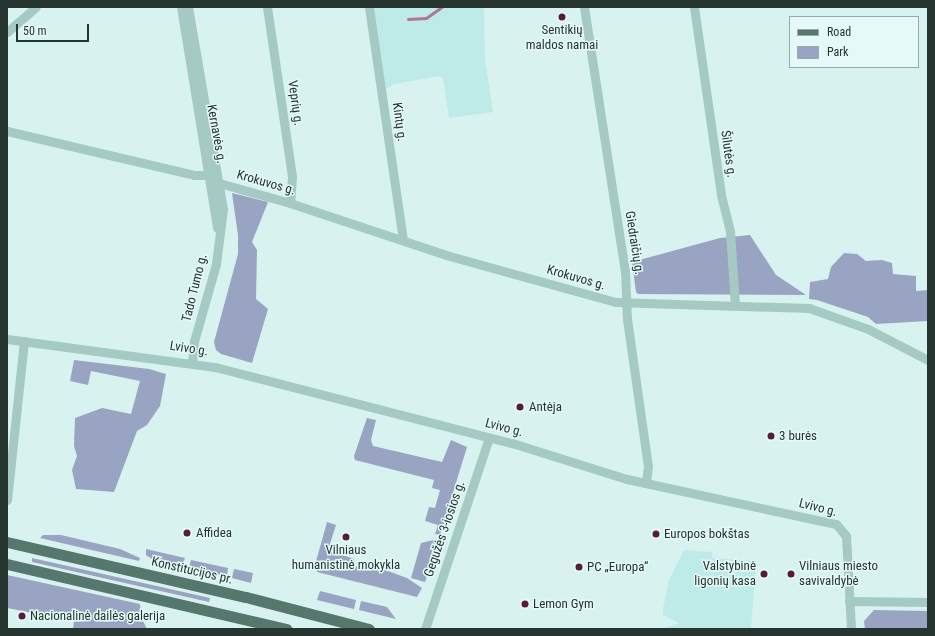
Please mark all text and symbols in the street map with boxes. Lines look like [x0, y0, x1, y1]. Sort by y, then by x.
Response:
marker: Sentikių maldos namai [557, 12, 567, 22]
scale bar [18, 16, 91, 42]
legend [789, 16, 919, 68]
place label: Sentikių maldos namai [526, 23, 598, 54]
text: 50 m [23, 24, 47, 38]
text: Road [827, 25, 851, 39]
text: Park [827, 45, 848, 59]
street label: Veprių g. [284, 79, 306, 127]
street label: Kintų g. [389, 101, 409, 143]
street label: Kernavės g. [203, 103, 229, 165]
street label: Šilutės g. [717, 129, 739, 179]
street label: Krokuvos g. [235, 167, 297, 199]
street label: Giedraičių g. [621, 210, 647, 276]
street label: Tado Tumo g. [179, 252, 211, 324]
street label: Krokuvos g. [545, 262, 607, 294]
street label: Lvivo g. [169, 338, 209, 360]
place label: Antėja [529, 399, 562, 415]
marker: Antėja [514, 401, 526, 413]
street label: Lvivo g. [483, 415, 525, 441]
place label: 3 burės [779, 428, 817, 444]
marker: 3 burės [766, 431, 776, 441]
street label: Gegužės 3-iosios g. [421, 479, 469, 579]
street label: Lvivo g. [797, 496, 839, 520]
place label: Affidea [196, 525, 232, 541]
place label: Europos bokštas [664, 526, 750, 542]
marker: Affidea [181, 527, 193, 539]
marker: Europos bokštas [651, 529, 661, 539]
marker: Vilniaus humanistinė mokykla [341, 532, 351, 542]
place label: Vilniaus humanistinė mokykla [292, 543, 400, 574]
street label: Konstitucijos pr. [150, 554, 234, 588]
place label: PC „Europa“ [587, 559, 648, 575]
place label: Valstybinė ligonių kasa [694, 559, 756, 590]
place label: Vilniaus miesto savivaldybė [799, 559, 878, 590]
marker: PC „Europa“ [574, 562, 584, 572]
marker: Valstybinė ligonių kasa [759, 569, 769, 579]
marker: Vilniaus miesto savivaldybė [786, 569, 796, 579]
place label: Lemon Gym [533, 596, 594, 612]
marker: Lemon Gym [520, 599, 530, 609]
place label: Nacionalinė dailės galerija [30, 608, 165, 624]
marker: Nacionalinė dailės galerija [17, 611, 27, 621]

